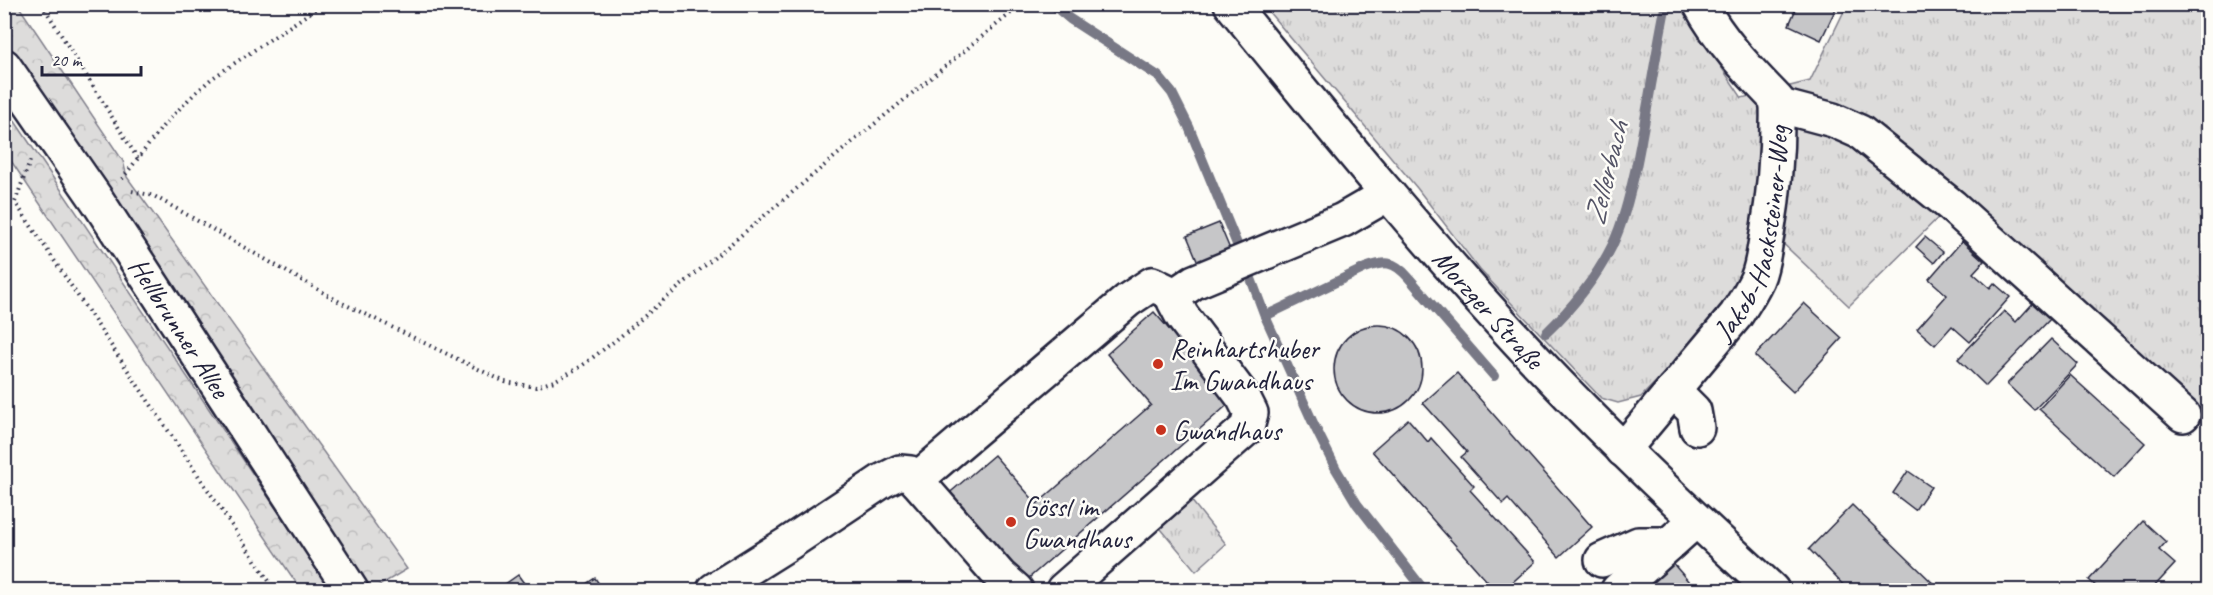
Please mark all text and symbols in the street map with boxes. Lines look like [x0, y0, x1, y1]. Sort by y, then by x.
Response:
scale bar [42, 39, 141, 77]
text: 20 m [51, 49, 84, 71]
water label: Zellerbach [1575, 115, 1638, 228]
street label: Jakob-Hacksteiner-Weg [1704, 124, 1795, 348]
street label: Morzger Straße [1425, 241, 1553, 377]
street label: Hellbrunner Allee [122, 251, 239, 406]
place label: Reinhartshuber Im Gwandhaus [1170, 331, 1321, 398]
marker: Reinhartshuber Im Gwandhaus [1151, 357, 1165, 371]
place label: Gwandhaus [1173, 413, 1284, 448]
marker: Gwandhaus [1154, 423, 1168, 437]
place label: Gössl im Gwandhaus [1023, 489, 1134, 556]
marker: Gössl im Gwandhaus [1004, 515, 1018, 529]

